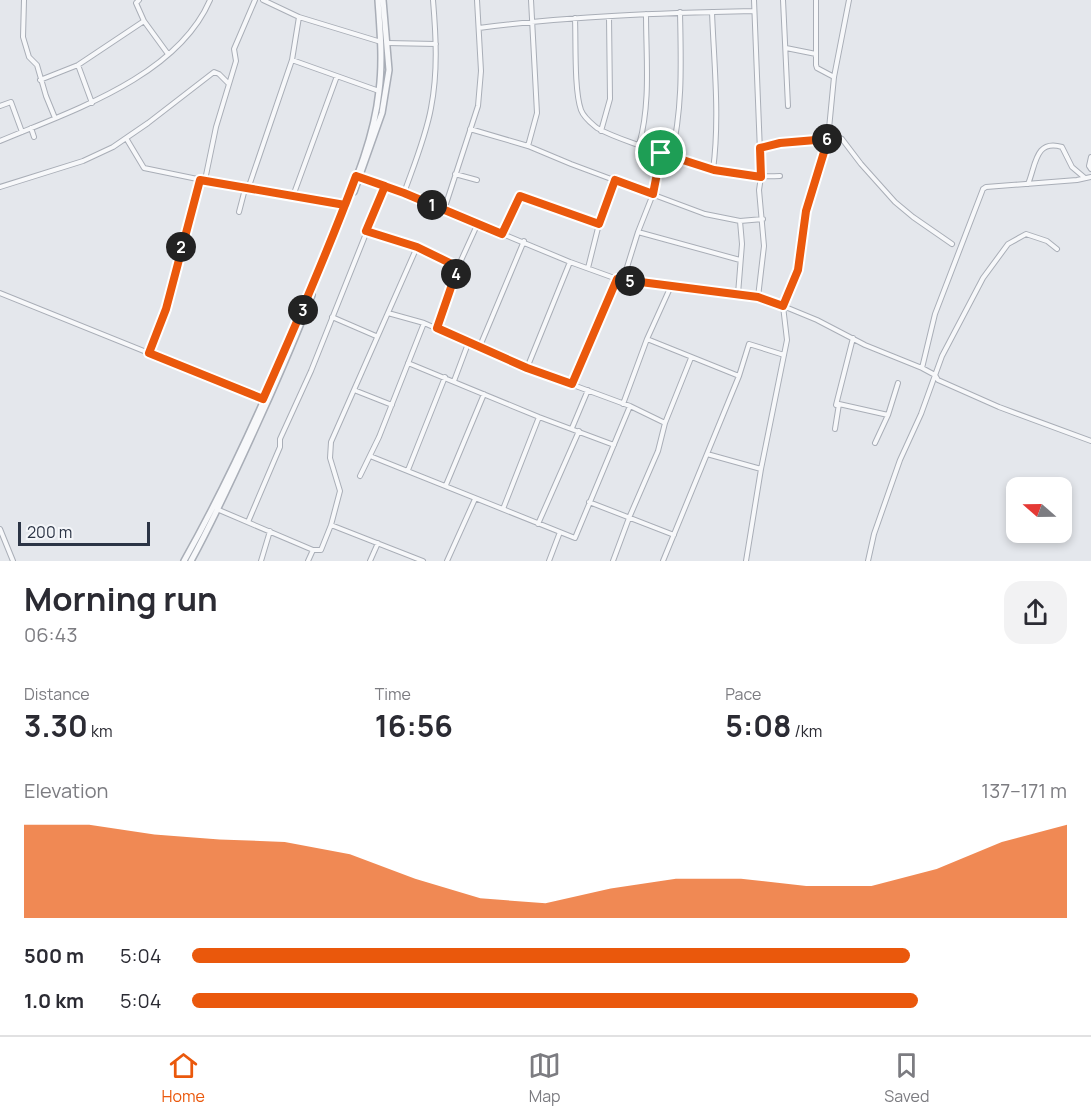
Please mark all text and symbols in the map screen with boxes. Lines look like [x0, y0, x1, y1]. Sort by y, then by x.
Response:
pin: 6 [812, 124, 842, 154]
pin [635, 127, 686, 178]
text: 6 [822, 128, 832, 150]
icon: arrive [644, 136, 677, 169]
pin: 1 [417, 190, 447, 220]
text: 1 [428, 194, 436, 216]
pin: 2 [166, 232, 196, 262]
text: 2 [176, 236, 186, 258]
pin: 4 [441, 259, 471, 289]
text: 4 [451, 263, 461, 285]
pin: 5 [615, 266, 645, 296]
text: 5 [625, 270, 635, 292]
pin: 3 [288, 295, 318, 325]
text: 3 [298, 299, 308, 321]
north arrow [1006, 477, 1072, 543]
map controls [1006, 477, 1072, 543]
scale bar [18, 519, 150, 546]
text: 200 m [27, 521, 72, 543]
text: Morning run [24, 576, 218, 621]
button: share [1004, 581, 1067, 644]
text: 06:43 [24, 621, 77, 648]
text: Distance [24, 683, 90, 705]
text: Time [375, 683, 411, 705]
text: Pace [725, 683, 761, 705]
text: 3.30 [24, 705, 88, 746]
text: 16:56 [375, 705, 453, 746]
text: 5:08 [725, 705, 791, 746]
text: km [88, 720, 112, 742]
text: /km [791, 720, 822, 742]
text: Elevation [24, 777, 108, 804]
text: 137–171 m [981, 777, 1067, 804]
text: 500 m [24, 942, 84, 969]
text: 5:04 [120, 942, 162, 969]
text: 1.0 km [24, 987, 84, 1014]
text: 5:04 [120, 987, 162, 1014]
tab: Home [162, 1049, 205, 1107]
tab: Map [528, 1049, 561, 1107]
tab: Saved [884, 1049, 929, 1107]

